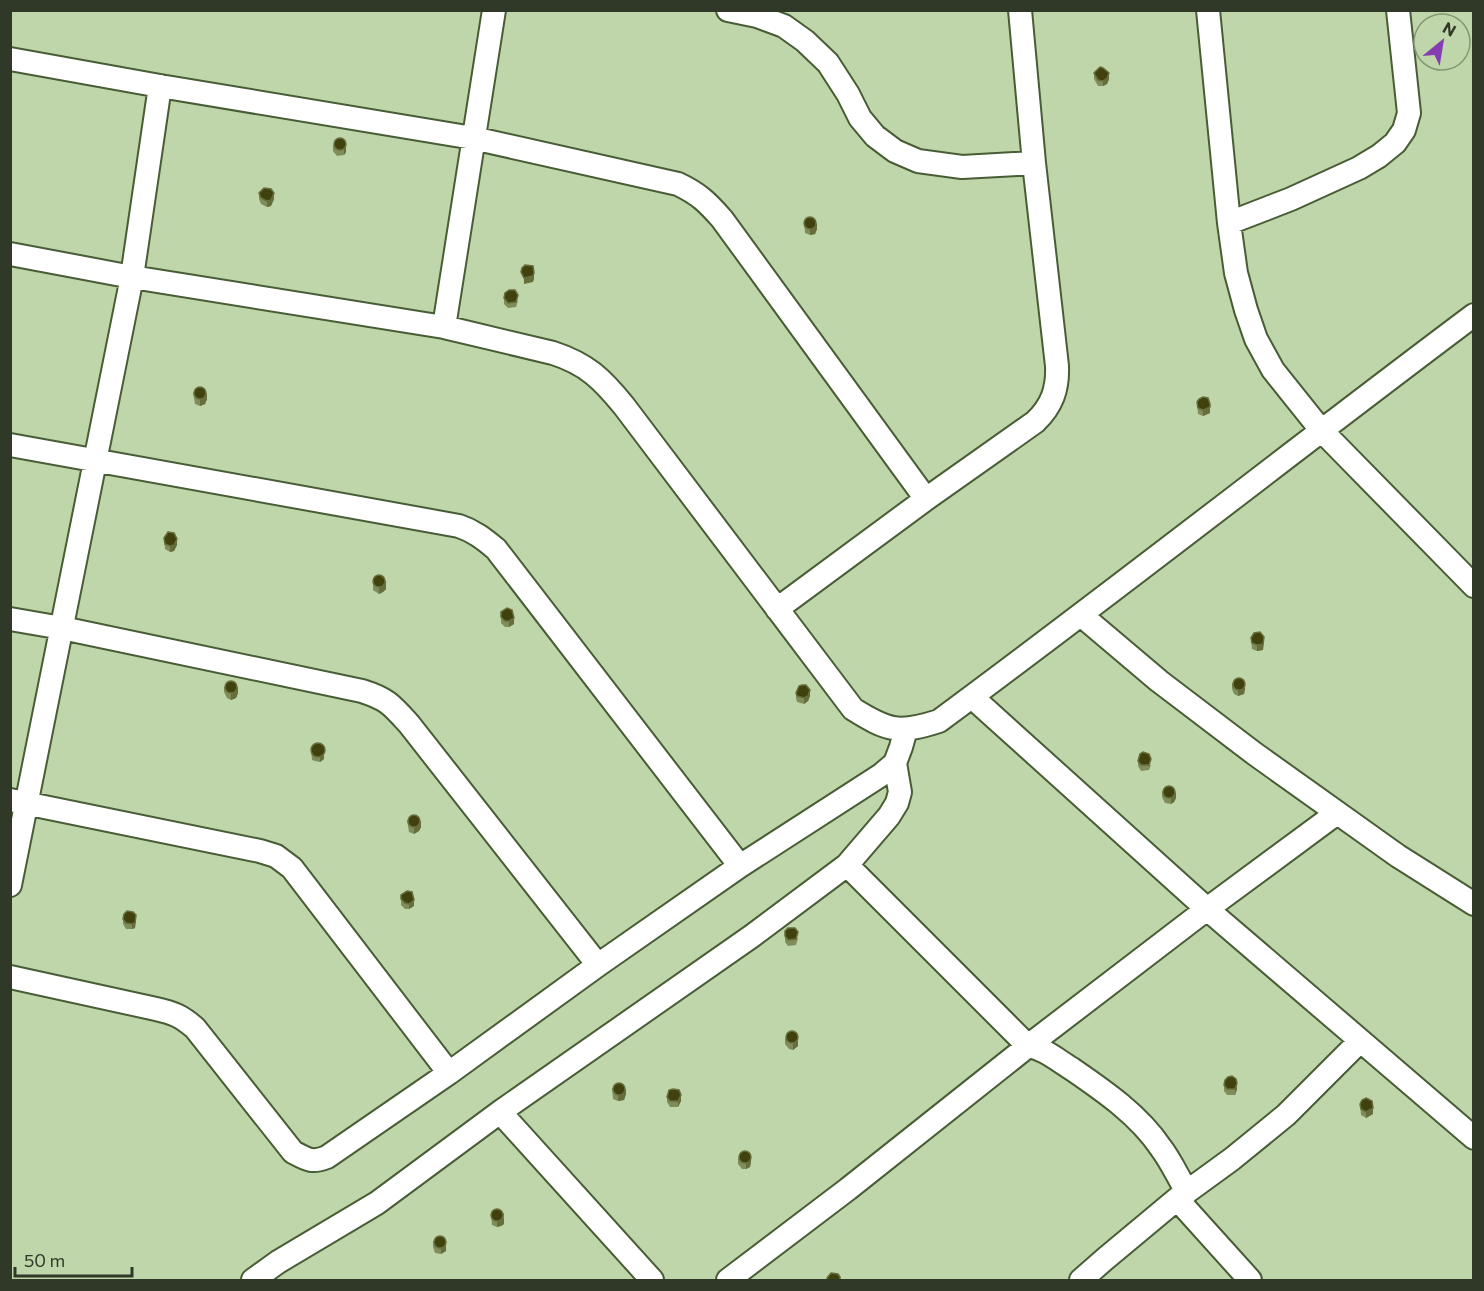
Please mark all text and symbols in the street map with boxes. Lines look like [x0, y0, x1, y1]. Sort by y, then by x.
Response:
north arrow [1412, 12, 1472, 72]
text: N [1440, 17, 1460, 40]
scale bar [15, 1240, 132, 1278]
text: 50 m [24, 1249, 65, 1271]

